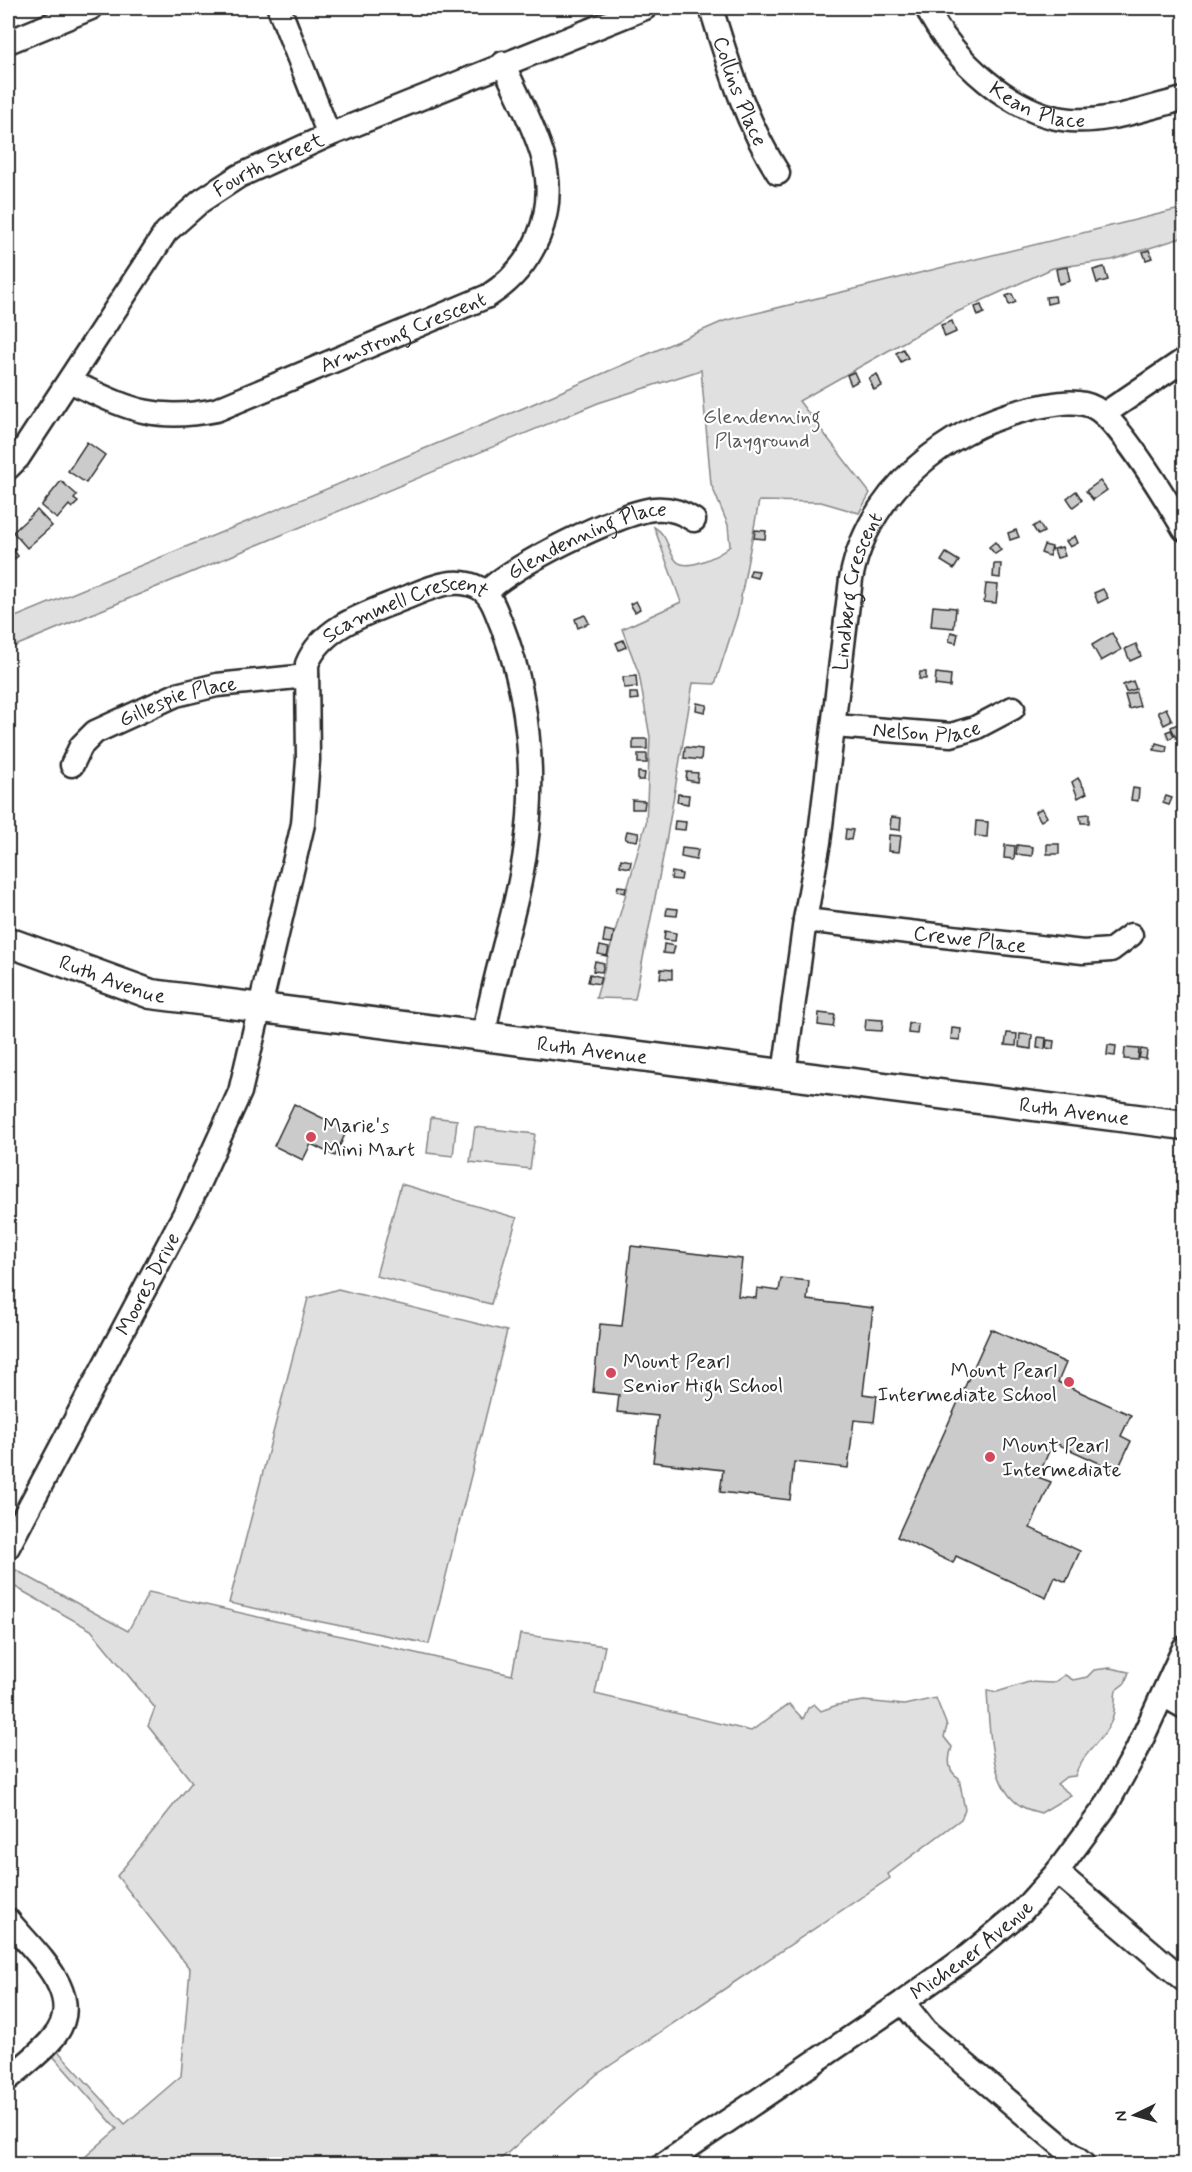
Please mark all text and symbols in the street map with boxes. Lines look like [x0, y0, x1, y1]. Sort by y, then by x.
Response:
street label: Collins Place [706, 33, 773, 151]
street label: Kean Place [983, 75, 1085, 135]
street label: Fourth Street [208, 126, 329, 204]
street label: Armstrong Crescent [316, 285, 491, 380]
park label: Glendenning Playground [703, 403, 821, 455]
street label: Glendenning Place [502, 496, 667, 587]
street label: Lindberg Crescent [827, 507, 890, 672]
street label: Scammell Crescent [316, 570, 494, 650]
street label: Gillespie Place [115, 670, 238, 734]
street label: Nelson Place [872, 714, 986, 750]
street label: Crewe Place [912, 920, 1028, 960]
street label: Ruth Avenue [55, 949, 167, 1011]
street label: Ruth Avenue [535, 1030, 649, 1072]
street label: Ruth Avenue [1018, 1091, 1131, 1133]
place label: Marie's Mini Mart [323, 1112, 415, 1164]
marker: Marie's Mini Mart [304, 1130, 318, 1144]
street label: Moores Drive [110, 1228, 187, 1341]
place label: Mount Pearl Senior High School [623, 1348, 783, 1402]
place label: Mount Pearl Intermediate School [877, 1357, 1057, 1409]
marker: Mount Pearl Senior High School [604, 1366, 618, 1380]
marker: Mount Pearl Intermediate School [1062, 1375, 1076, 1389]
place label: Mount Pearl Intermediate [1002, 1432, 1122, 1484]
marker: Mount Pearl Intermediate [983, 1450, 997, 1464]
street label: Michener Avenue [905, 1894, 1041, 2007]
north arrow [1105, 2085, 1165, 2145]
text: N [1111, 2110, 1132, 2122]

